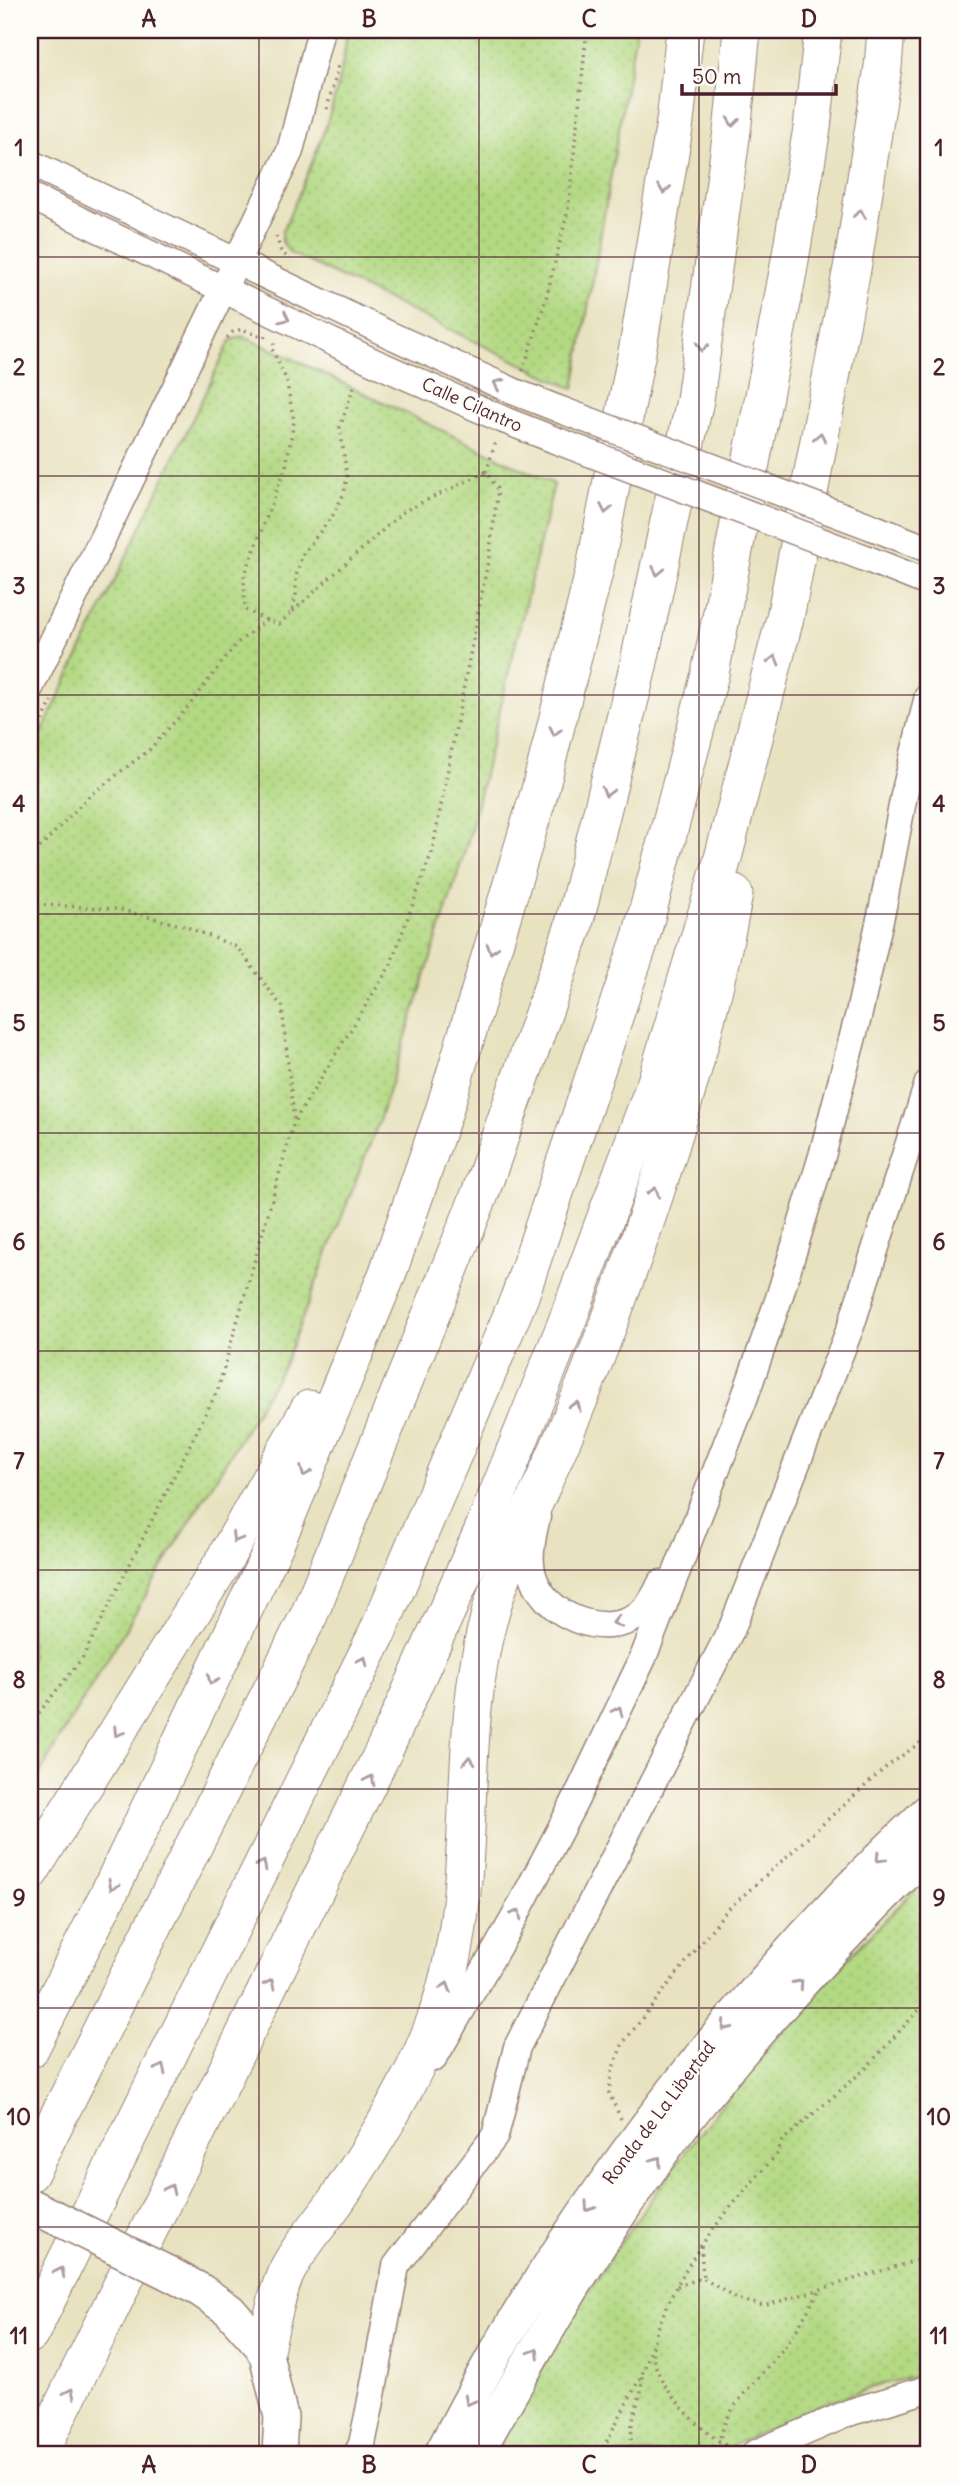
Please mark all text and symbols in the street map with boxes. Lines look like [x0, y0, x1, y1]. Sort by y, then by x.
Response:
text: A [142, 4, 157, 33]
text: B [361, 4, 377, 33]
text: C [581, 4, 597, 33]
text: D [801, 4, 817, 33]
scale bar [682, 52, 836, 96]
text: 50 m [692, 63, 741, 90]
one-way arrow [726, 116, 741, 128]
text: 1 [14, 133, 24, 162]
text: 1 [934, 133, 944, 162]
one-way arrow [657, 183, 672, 195]
one-way arrow [853, 208, 868, 219]
one-way arrow [278, 310, 290, 324]
one-way arrow [695, 342, 710, 353]
text: 2 [13, 352, 26, 381]
text: 2 [933, 352, 946, 381]
street label: Calle Cilantro [418, 372, 526, 437]
one-way arrow [493, 378, 505, 392]
one-way arrow [811, 431, 826, 443]
one-way arrow [600, 503, 615, 515]
one-way arrow [652, 565, 667, 577]
text: 3 [12, 571, 26, 600]
text: 3 [932, 571, 946, 600]
one-way arrow [766, 654, 780, 666]
one-way arrow [549, 725, 563, 737]
one-way arrow [601, 786, 615, 798]
text: 4 [12, 789, 26, 818]
text: 4 [932, 789, 946, 818]
one-way arrow [486, 943, 501, 955]
text: 5 [12, 1008, 26, 1037]
text: 5 [932, 1008, 946, 1037]
one-way arrow [646, 1187, 660, 1199]
text: 6 [12, 1227, 26, 1256]
text: 6 [932, 1227, 946, 1256]
one-way arrow [568, 1401, 582, 1413]
text: 7 [13, 1446, 25, 1475]
text: 7 [933, 1446, 945, 1475]
one-way arrow [299, 1465, 313, 1478]
one-way arrow [232, 1531, 245, 1544]
one-way arrow [611, 1614, 623, 1628]
one-way arrow [355, 1656, 369, 1668]
text: 8 [12, 1665, 26, 1694]
text: 8 [932, 1665, 946, 1694]
one-way arrow [206, 1673, 220, 1685]
one-way arrow [610, 1705, 624, 1718]
one-way arrow [113, 1725, 126, 1738]
one-way arrow [462, 1755, 477, 1766]
one-way arrow [361, 1775, 375, 1787]
one-way arrow [875, 1850, 888, 1863]
one-way arrow [254, 1860, 268, 1872]
one-way arrow [108, 1878, 122, 1890]
text: 9 [12, 1883, 26, 1912]
text: 9 [932, 1883, 946, 1912]
one-way arrow [508, 1909, 522, 1921]
one-way arrow [262, 1979, 276, 1991]
one-way arrow [791, 1979, 804, 1992]
one-way arrow [437, 1981, 452, 1993]
one-way arrow [722, 2018, 734, 2031]
street label: Ronda de La Libertad [597, 2036, 720, 2189]
one-way arrow [153, 2064, 167, 2076]
text: 10 [7, 2102, 31, 2131]
text: 10 [927, 2102, 951, 2131]
one-way arrow [649, 2156, 661, 2169]
one-way arrow [162, 2184, 176, 2196]
one-way arrow [584, 2200, 597, 2213]
one-way arrow [52, 2267, 66, 2279]
text: 11 [10, 2321, 28, 2350]
text: 11 [930, 2321, 948, 2350]
one-way arrow [526, 2347, 539, 2360]
one-way arrow [61, 2388, 75, 2400]
one-way arrow [464, 2394, 478, 2406]
text: A [142, 2450, 157, 2479]
text: B [361, 2450, 377, 2479]
text: C [581, 2450, 597, 2479]
text: D [801, 2450, 817, 2479]

